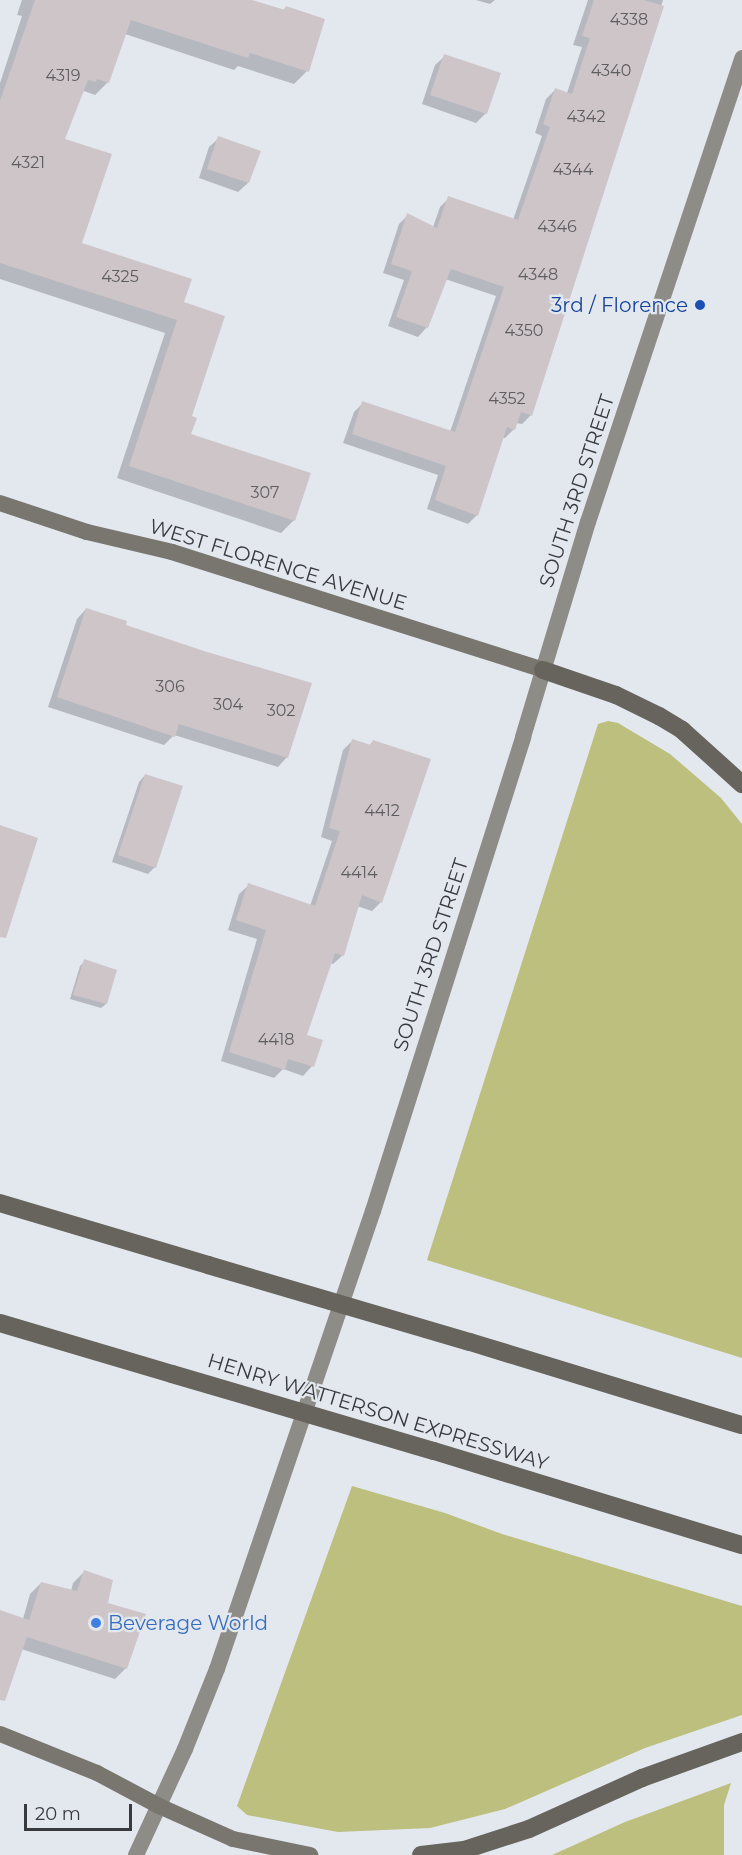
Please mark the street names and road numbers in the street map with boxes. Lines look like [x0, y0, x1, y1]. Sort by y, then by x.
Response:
street label: SOUTH 3RD STREET [534, 392, 620, 590]
street label: WEST FLORENCE AVENUE [146, 514, 410, 616]
street label: SOUTH 3RD STREET [388, 856, 474, 1054]
street label: HENRY WATTERSON EXPRESSWAY [205, 1349, 551, 1475]

